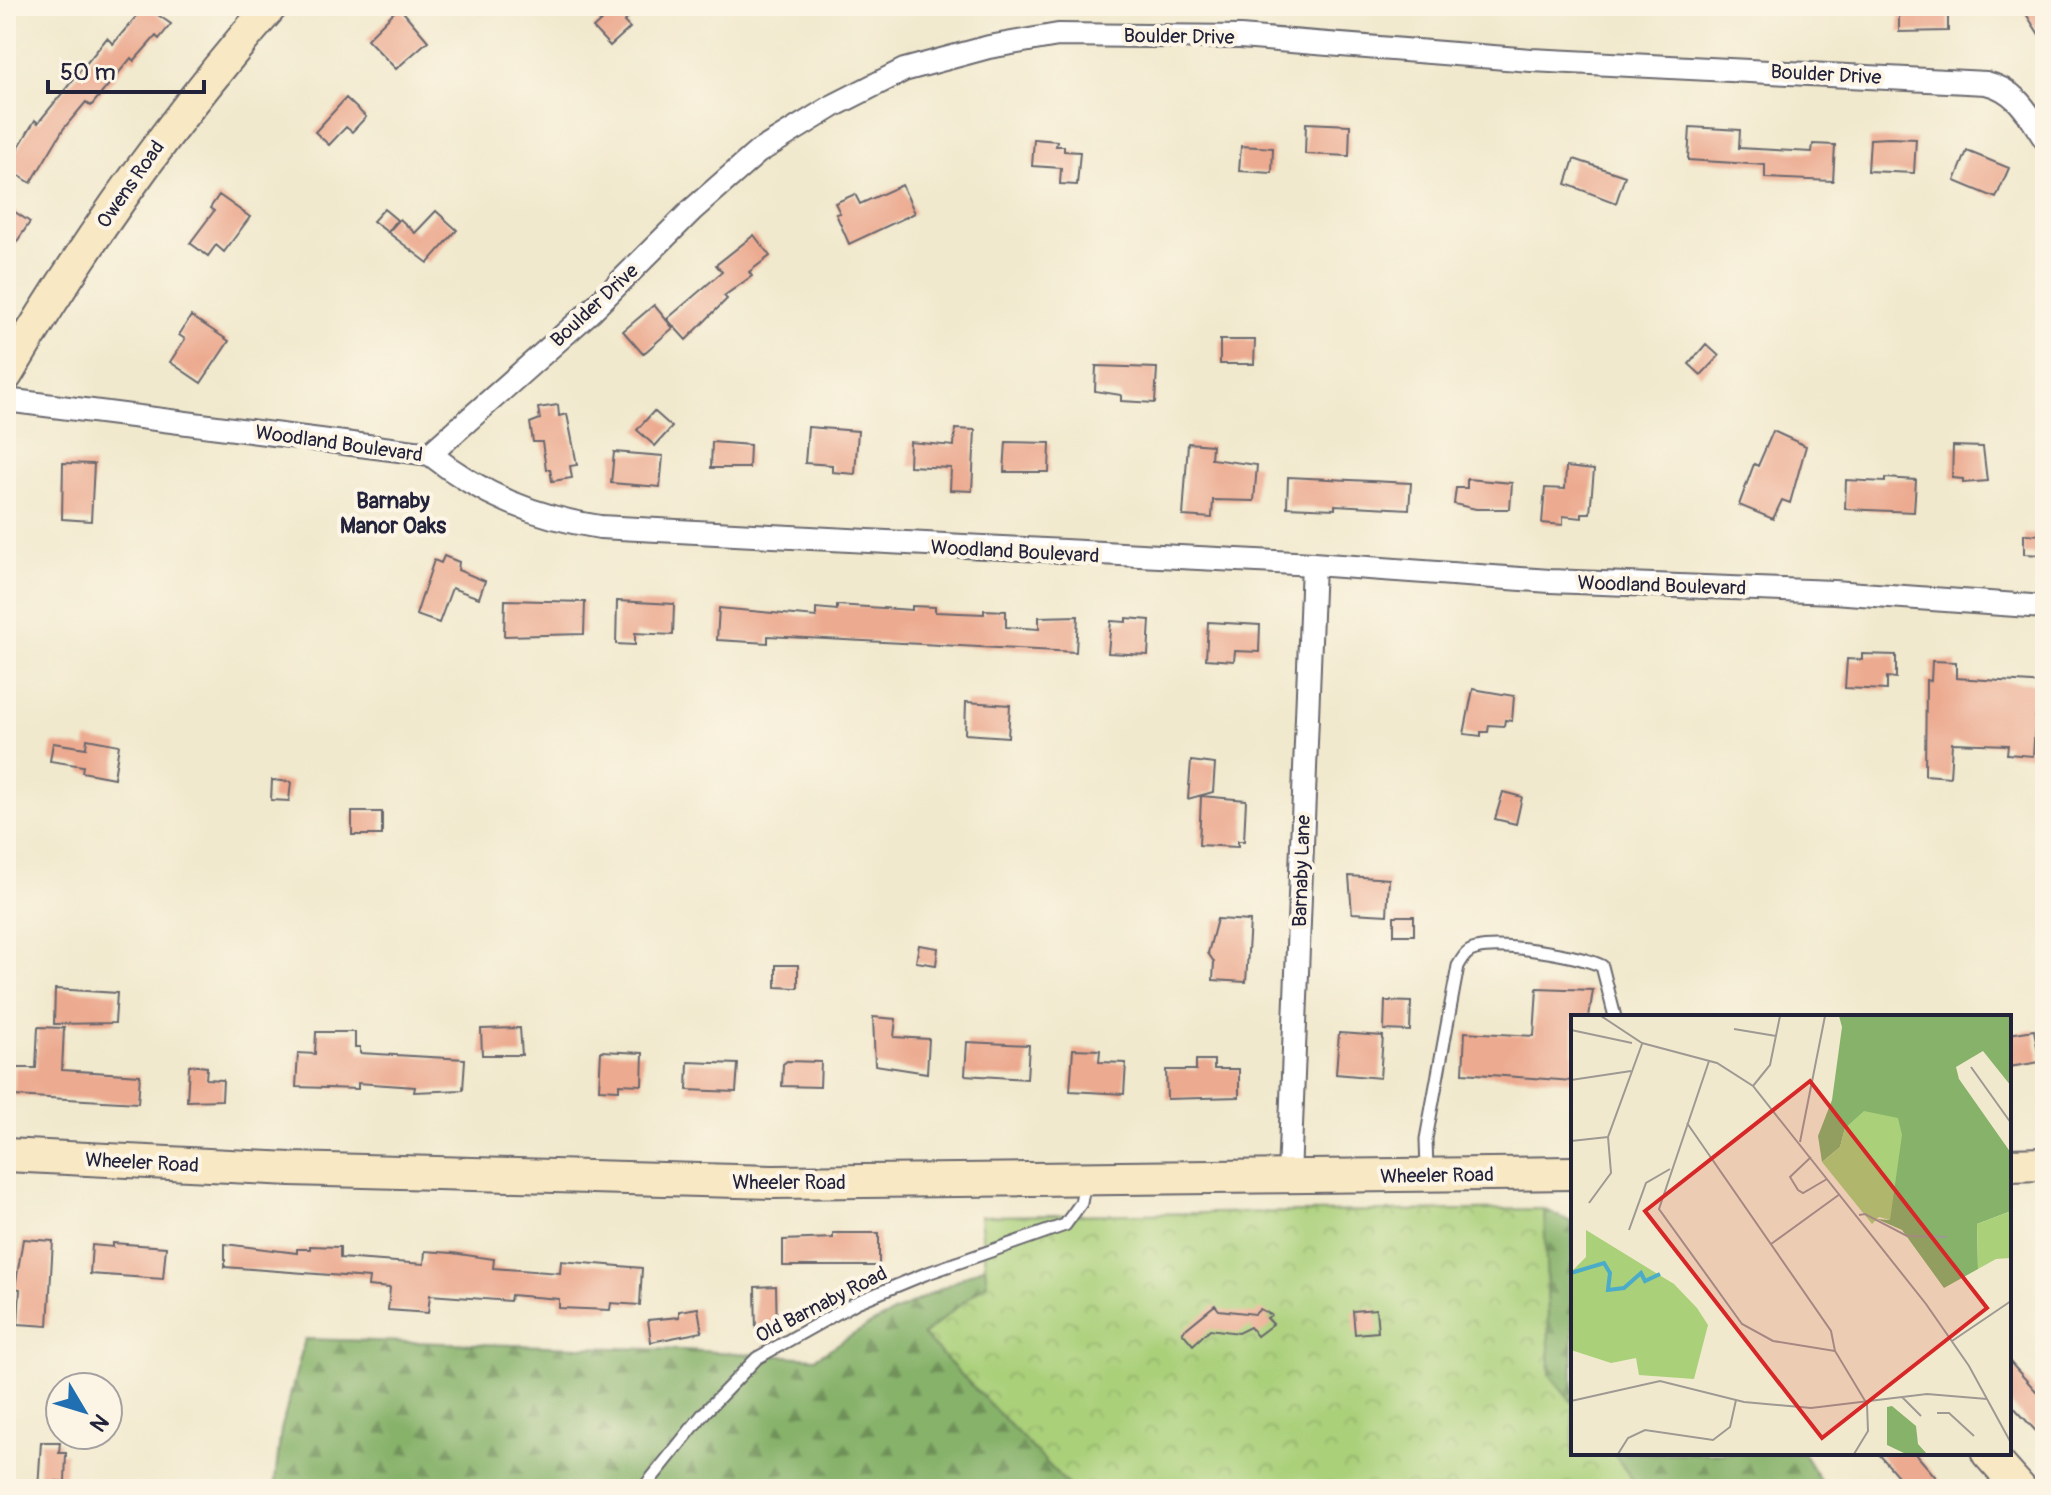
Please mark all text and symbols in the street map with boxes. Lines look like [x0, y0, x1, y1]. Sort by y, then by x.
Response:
street label: Boulder Drive [1123, 23, 1235, 50]
scale bar [48, 44, 204, 94]
text: 50 m [60, 58, 116, 87]
street label: Boulder Drive [1770, 59, 1882, 90]
street label: Owens Road [91, 136, 170, 233]
street label: Boulder Drive [545, 258, 644, 352]
street label: Woodland Boulevard [254, 419, 424, 468]
district label: Barnaby Manor Oaks [340, 487, 446, 540]
street label: Woodland Boulevard [930, 535, 1100, 568]
street label: Woodland Boulevard [1577, 570, 1747, 601]
street label: Barnaby Lane [1287, 814, 1316, 928]
inset map [1571, 1015, 2011, 1455]
street label: Wheeler Road [85, 1147, 199, 1178]
street label: Wheeler Road [1380, 1162, 1494, 1189]
street label: Wheeler Road [732, 1170, 846, 1195]
street label: Old Barnaby Road [751, 1261, 891, 1348]
north arrow [44, 1371, 124, 1451]
text: N [83, 1408, 115, 1437]

